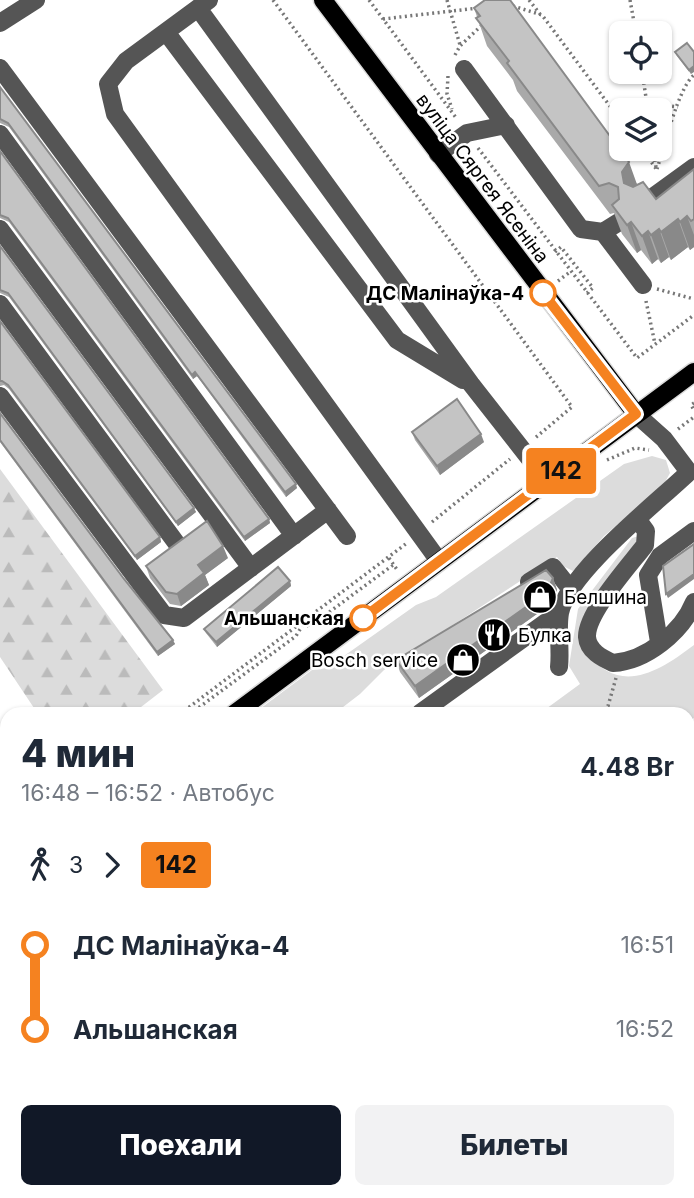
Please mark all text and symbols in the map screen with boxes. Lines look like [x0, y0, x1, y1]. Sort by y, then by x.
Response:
map controls [609, 21, 672, 161]
button: locate [609, 21, 672, 84]
street label: вуліца Сяргея Ясеніна [411, 89, 554, 268]
button: layers [609, 98, 672, 161]
marker: ДС Малінаўка-4 [530, 280, 556, 306]
place label: ДС Малінаўка-4 [366, 282, 524, 305]
line badge: 142 [521, 448, 601, 494]
text: 142 [540, 456, 582, 485]
shop icon: Белшина [521, 578, 559, 616]
place label: Белшина [564, 586, 647, 609]
marker: Альшанская [350, 605, 376, 631]
place label: Альшанская [224, 607, 344, 630]
restaurant icon: Булка [475, 616, 513, 654]
place label: Булка [518, 624, 572, 647]
shop icon: Bosch service [444, 641, 482, 679]
place label: Bosch service [311, 649, 438, 672]
text: 4 мин [21, 730, 135, 776]
text: 4.48 Br [580, 751, 674, 782]
text: 16:48 – 16:52 · Автобус [21, 779, 275, 807]
icon: walk [21, 846, 59, 884]
icon: forward [93, 846, 131, 884]
text: 142 [155, 850, 197, 879]
text: 3 [69, 851, 83, 879]
text: ДС Малінаўка-4 [73, 930, 290, 961]
text: 16:51 [620, 931, 674, 959]
text: Альшанская [73, 1014, 238, 1045]
text: 16:52 [616, 1015, 674, 1043]
button: Поехали [21, 1105, 341, 1185]
button: Билеты [355, 1105, 674, 1185]

